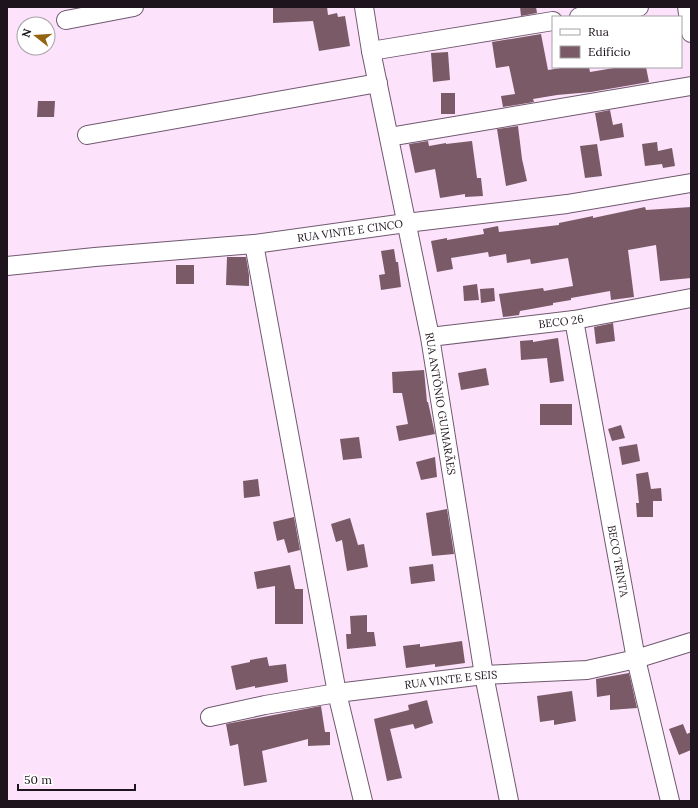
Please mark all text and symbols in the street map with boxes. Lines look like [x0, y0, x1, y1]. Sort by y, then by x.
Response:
north arrow [16, 16, 56, 56]
legend [552, 16, 682, 68]
text: Rua [588, 24, 609, 39]
text: N [18, 26, 35, 39]
text: Edifício [588, 44, 631, 59]
street label: RUA VINTE E CINCO [296, 216, 404, 245]
street label: BECO 26 [538, 311, 585, 331]
street label: RUA ANTÔNIO GUIMARÃES [422, 331, 459, 476]
street label: BECO TRINTA [605, 524, 632, 599]
street label: RUA VINTE E SEIS [404, 667, 498, 692]
scale bar [18, 766, 135, 792]
text: 50 m [24, 772, 52, 787]

